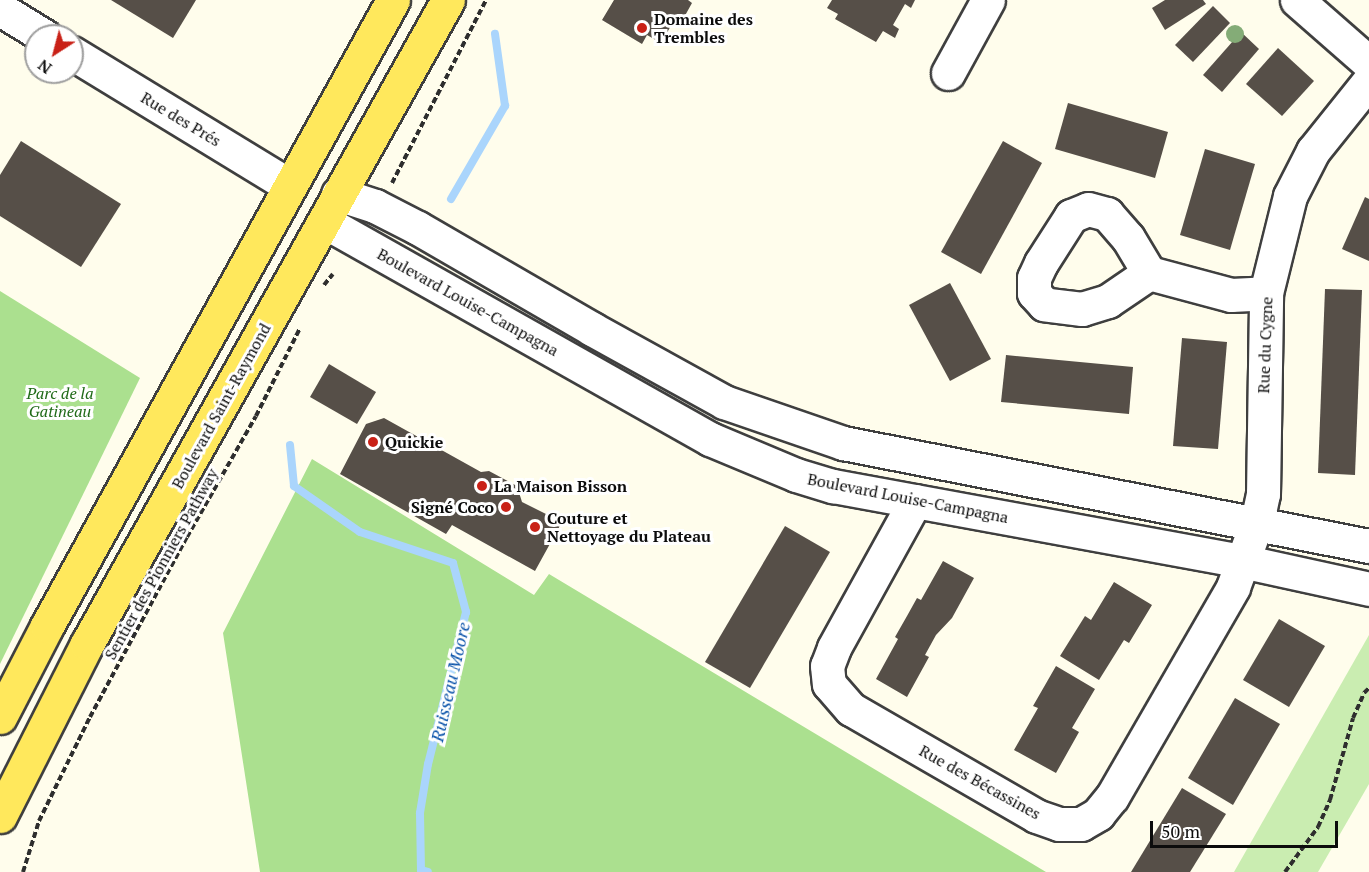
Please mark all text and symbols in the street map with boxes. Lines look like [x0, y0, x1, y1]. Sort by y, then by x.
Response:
place label: Domaine des Trembles [654, 9, 753, 47]
marker: Domaine des Trembles [635, 21, 649, 35]
north arrow [24, 24, 84, 84]
text: N [33, 54, 56, 79]
street label: Rue des Prés [138, 88, 224, 150]
street label: Boulevard Louise-Campagna [374, 244, 562, 360]
street label: Rue du Cygne [1254, 296, 1276, 394]
street label: Boulevard Saint-Raymond [168, 320, 274, 492]
park label: Parc de la Gatineau [26, 383, 94, 421]
place label: Quickie [385, 432, 443, 452]
marker: Quickie [366, 435, 380, 449]
street label: Sentier des Pionniers Pathway [100, 465, 222, 663]
street label: Boulevard Louise-Campagna [806, 469, 1010, 527]
place label: La Maison Bisson [494, 476, 627, 496]
marker: La Maison Bisson [475, 479, 489, 493]
place label: Signé Coco [411, 497, 494, 517]
marker: Signé Coco [499, 500, 513, 514]
place label: Couture et Nettoyage du Plateau [547, 508, 711, 546]
marker: Couture et Nettoyage du Plateau [528, 520, 542, 534]
water label: Ruisseau Moore [426, 620, 474, 744]
street label: Rue des Bécassines [916, 741, 1044, 823]
scale bar [1153, 809, 1340, 847]
text: 50 m [1161, 819, 1200, 843]

